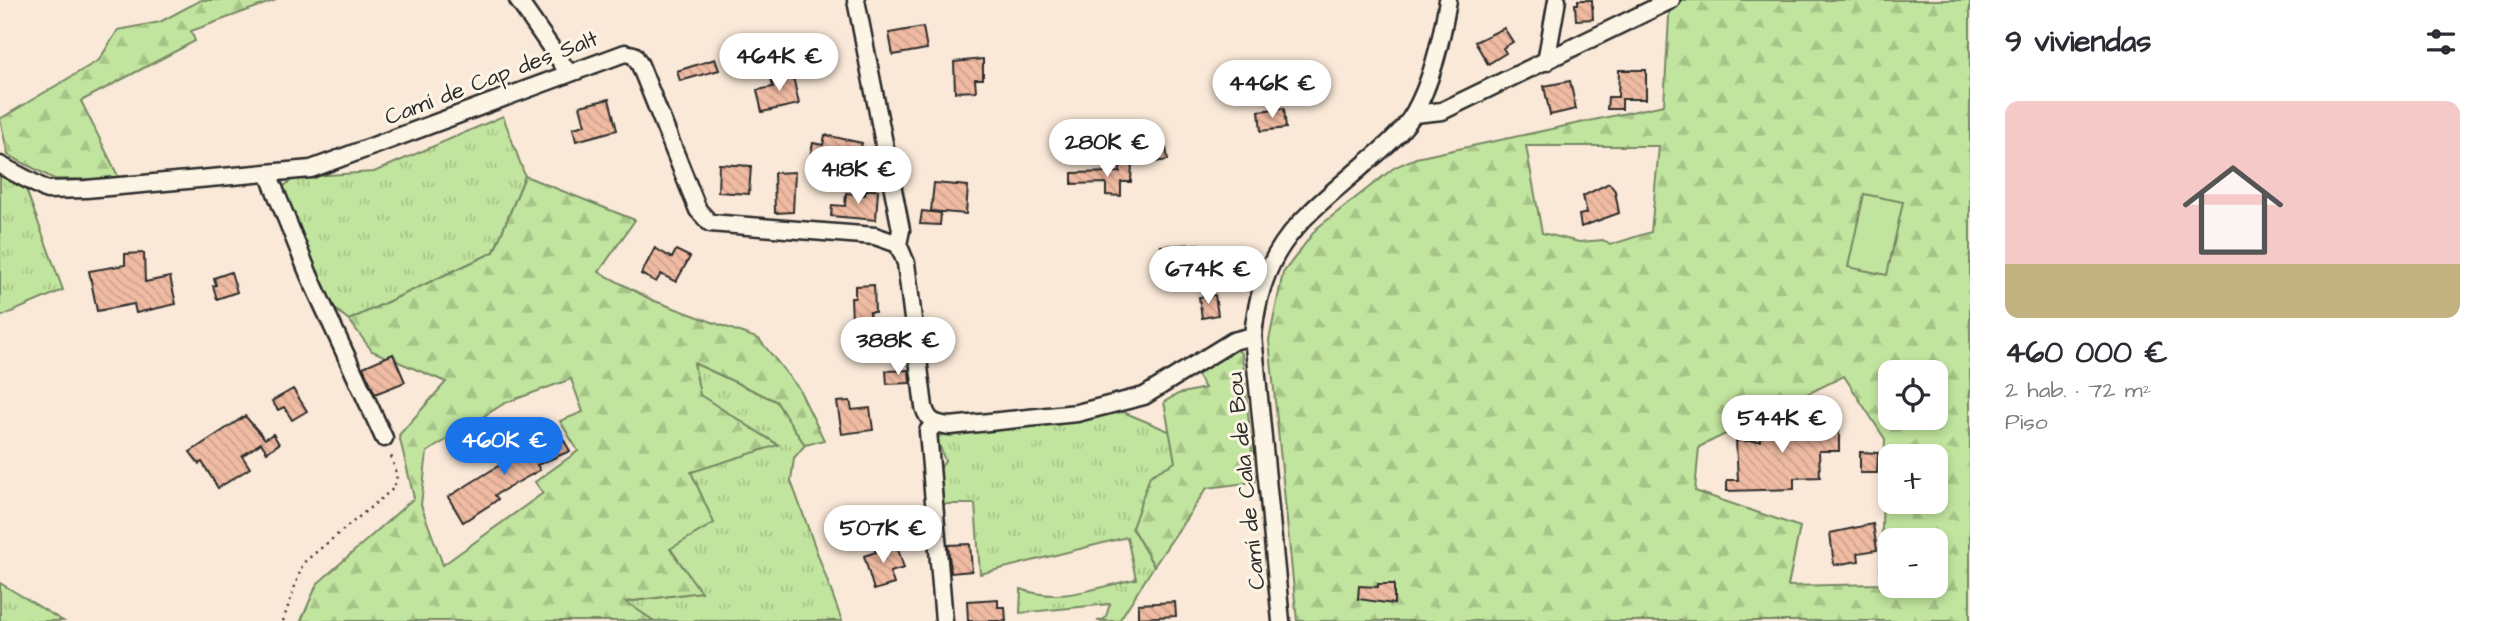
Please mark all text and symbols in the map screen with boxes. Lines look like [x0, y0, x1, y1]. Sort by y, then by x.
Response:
text: 9 viviendas [2005, 21, 2151, 63]
street label: Camí de Cap des Salt [380, 22, 603, 133]
icon: filters [2422, 23, 2460, 61]
pin: 464K € [722, 34, 836, 93]
text: 464K € [735, 40, 823, 72]
pin: 446K € [1215, 60, 1329, 120]
text: 446K € [1228, 67, 1316, 99]
pin: 280K € [1050, 120, 1164, 179]
text: 280K € [1065, 126, 1149, 158]
pin: 418K € [801, 146, 915, 206]
icon: home [2170, 147, 2296, 273]
text: 418K € [821, 153, 895, 185]
pin: 674K € [1151, 246, 1265, 306]
text: 674K € [1165, 253, 1251, 285]
pin: 388K € [841, 318, 955, 377]
text: 388K € [857, 324, 939, 356]
text: 460 000 € [2005, 332, 2168, 374]
map controls [1878, 360, 1948, 598]
button: locate [1878, 360, 1948, 430]
street label: Camí de Cala de Bou [1219, 370, 1273, 591]
text: 2 hab. · 72 m² [2005, 374, 2151, 406]
pin: 544K € [1725, 396, 1839, 455]
text: 544K € [1737, 402, 1827, 434]
text: Piso [2005, 406, 2048, 438]
pin: 460K € [447, 418, 561, 477]
text: 460K € [461, 424, 547, 456]
button: + [1878, 444, 1948, 514]
pin: 507K € [826, 505, 940, 565]
text: 507K € [840, 512, 926, 544]
button: − [1878, 528, 1948, 598]

